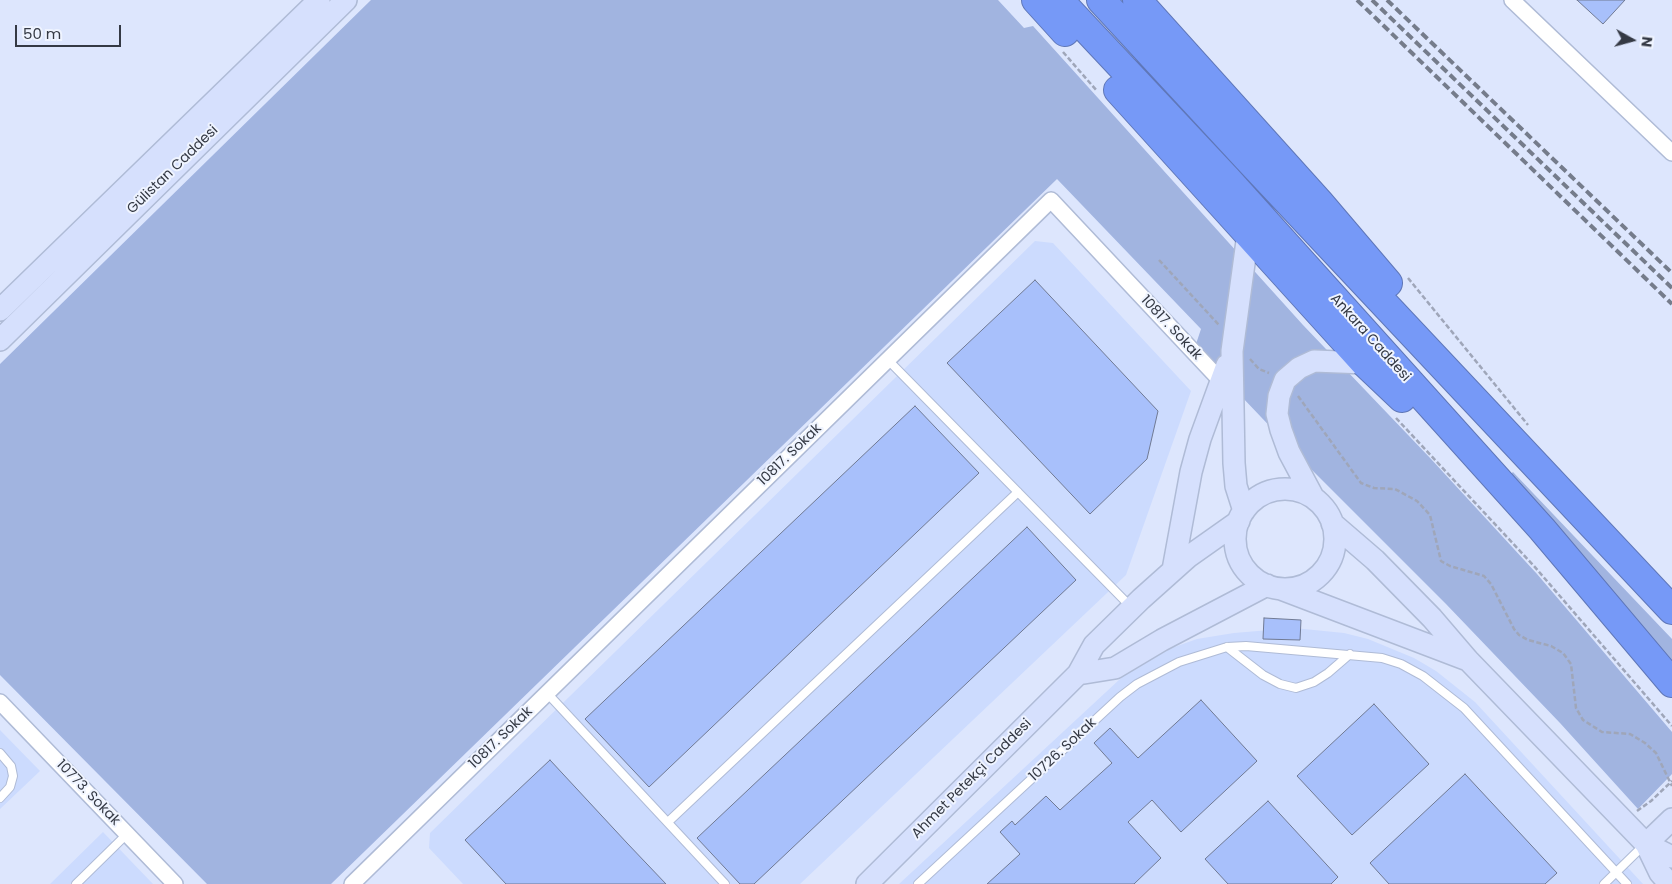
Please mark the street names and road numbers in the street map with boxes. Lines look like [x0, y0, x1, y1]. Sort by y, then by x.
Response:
street label: Gülistan Caddesi [124, 122, 222, 218]
street label: Ankara Caddesi [1326, 291, 1414, 385]
street label: 10817. Sokak [1137, 292, 1205, 364]
street label: 10817. Sokak [755, 420, 825, 490]
street label: 10817. Sokak [466, 703, 536, 773]
street label: 10726. Sokak [1026, 715, 1100, 785]
street label: Ahmet Petekçi Caddesi [909, 716, 1035, 842]
street label: 10773. Sokak [53, 757, 123, 829]

